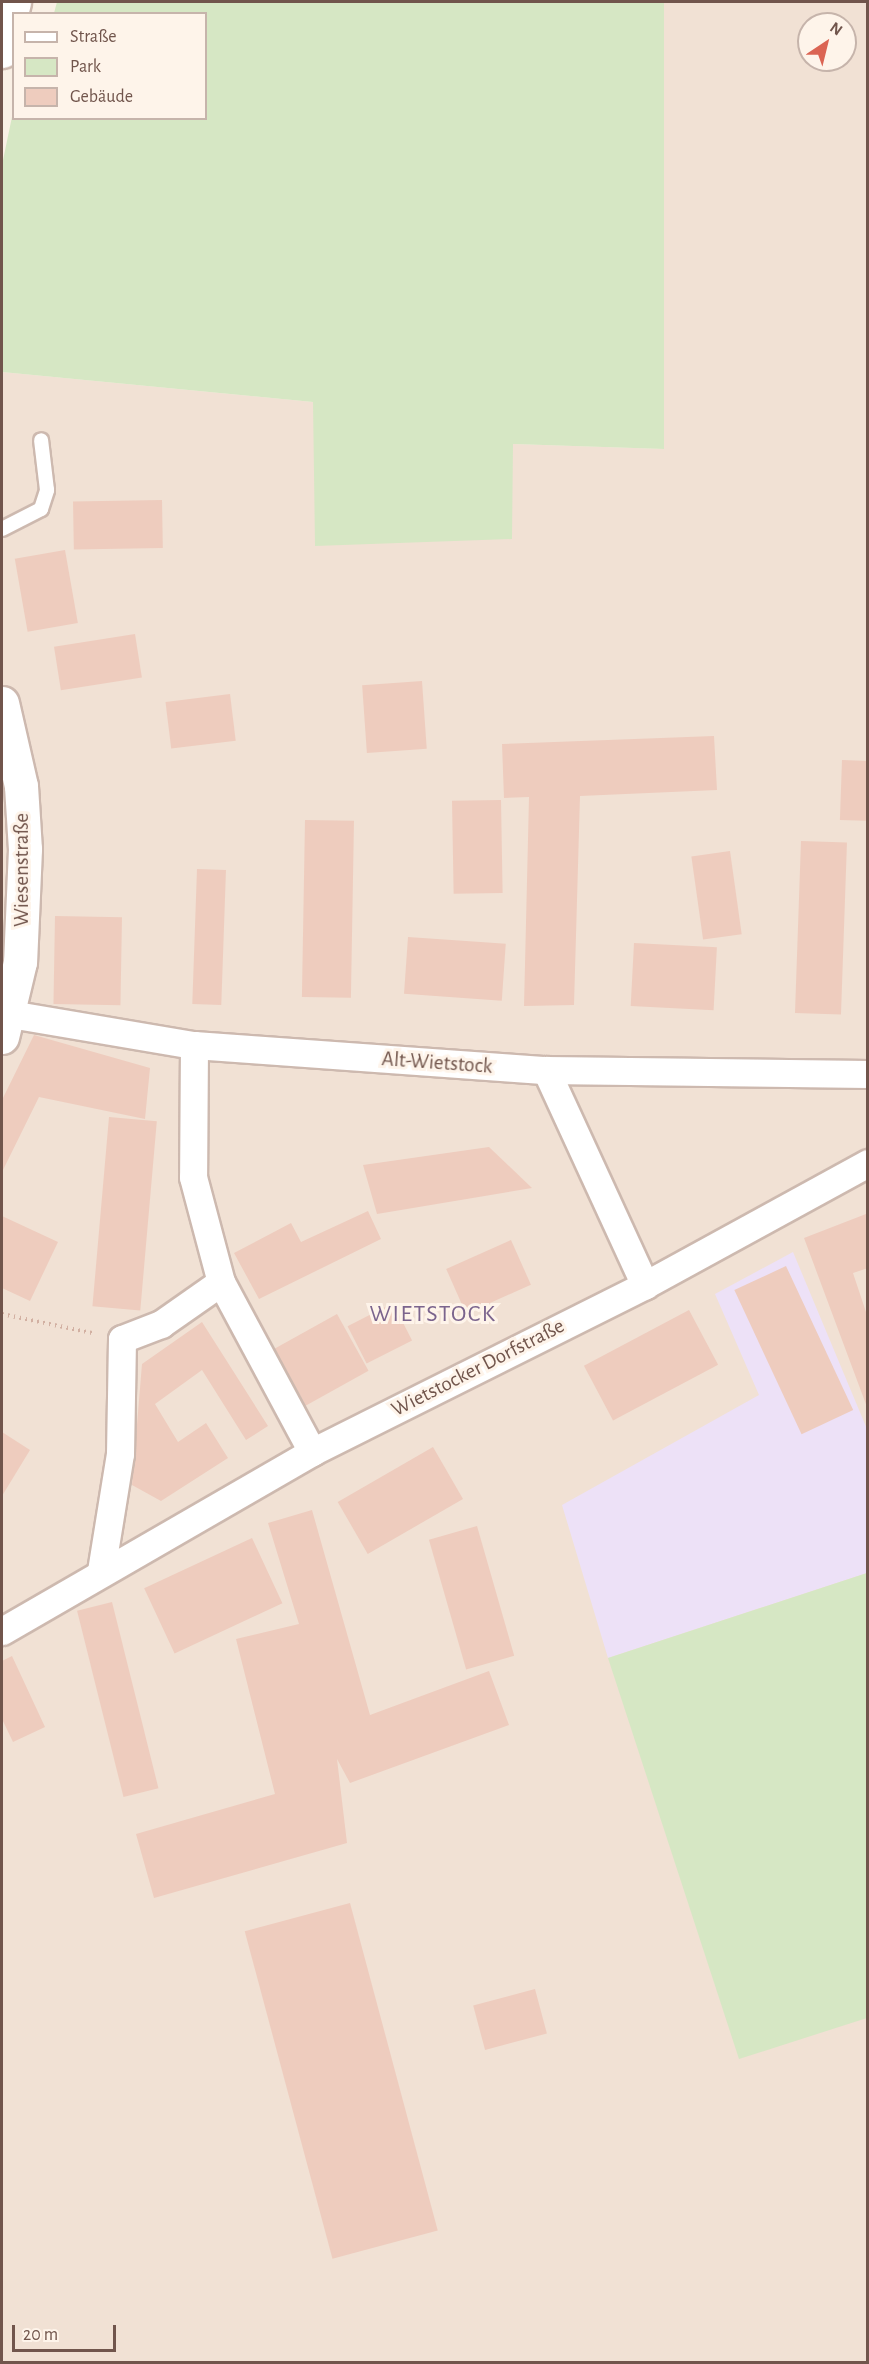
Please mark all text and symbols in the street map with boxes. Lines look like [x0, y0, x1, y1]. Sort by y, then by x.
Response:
legend [12, 12, 207, 120]
north arrow [797, 12, 857, 72]
text: N [827, 19, 845, 39]
text: Straße [70, 28, 116, 46]
text: Park [70, 58, 101, 76]
text: Gebäude [70, 88, 133, 106]
street label: Wiesenstraße [9, 813, 35, 927]
street label: Alt-Wietstock [381, 1047, 493, 1079]
district label: WIETSTOCK [370, 1301, 496, 1329]
street label: Wietstocker Dorfstraße [387, 1313, 569, 1423]
scale bar [15, 2313, 118, 2351]
text: 20 m [23, 2326, 58, 2344]

